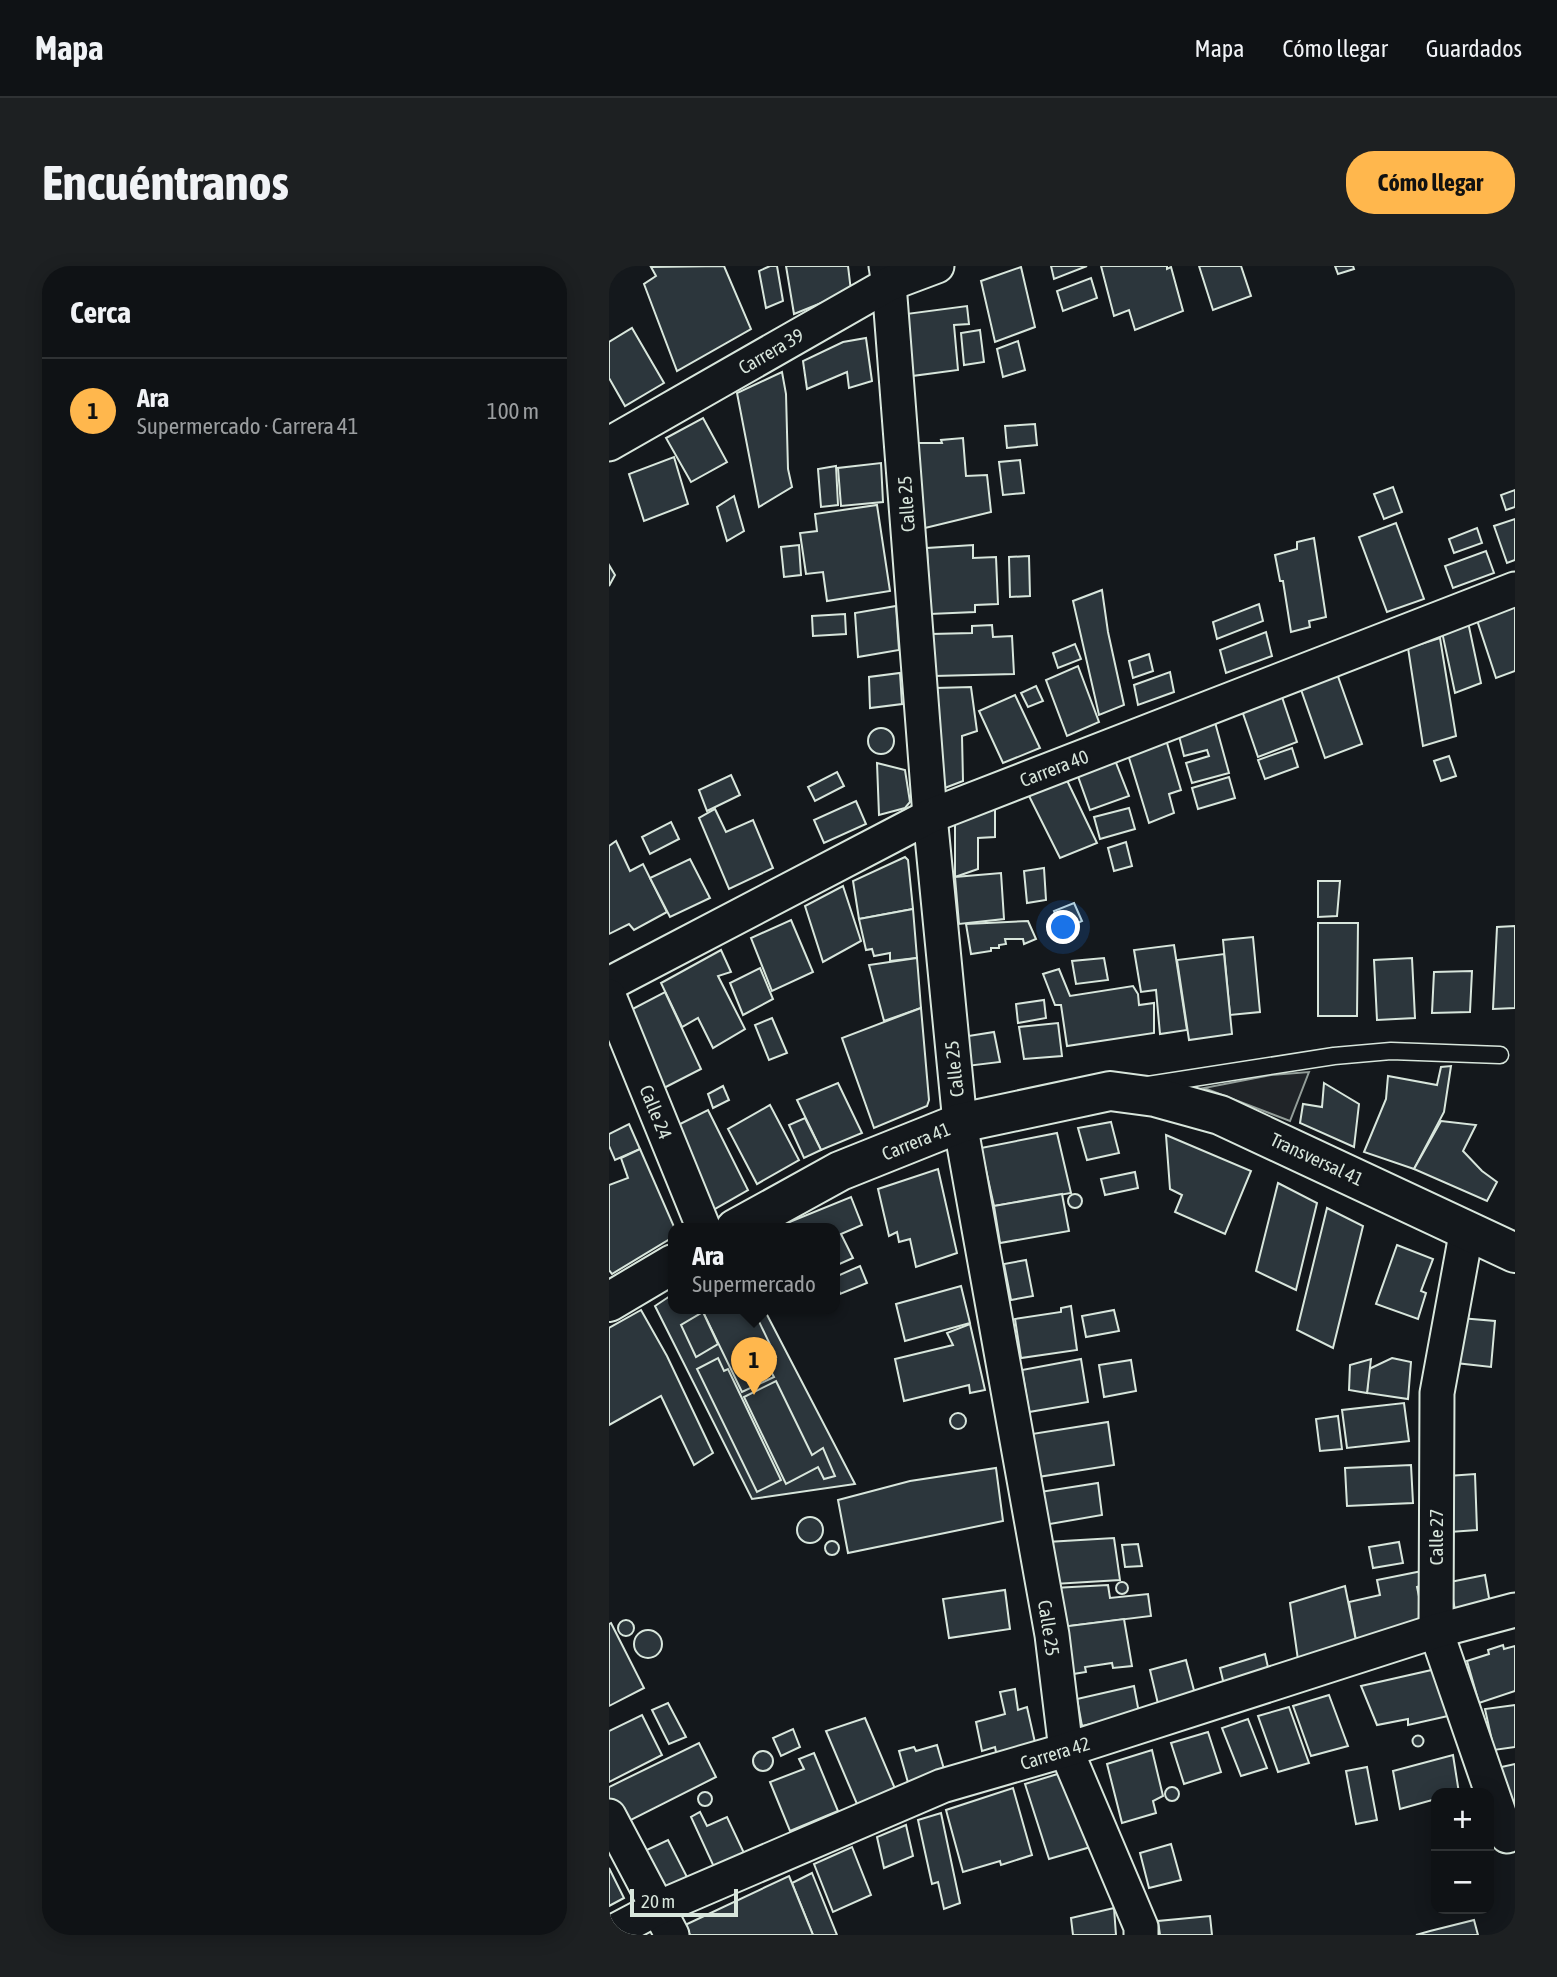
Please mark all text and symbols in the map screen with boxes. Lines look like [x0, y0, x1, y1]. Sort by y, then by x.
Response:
text: Mapa [35, 29, 103, 67]
text: Mapa [1195, 35, 1244, 62]
text: Cómo llegar [1282, 35, 1388, 62]
text: Guardados [1426, 35, 1522, 62]
button: Cómo llegar [1346, 151, 1515, 214]
text: Encuéntranos [42, 154, 289, 210]
text: Cerca [70, 295, 131, 329]
street label: Carrera 39 [734, 324, 808, 378]
text: Ara [137, 383, 169, 413]
text: 1 [88, 398, 98, 424]
text: 100 m [487, 398, 539, 424]
text: Supermercado · Carrera 41 [137, 413, 359, 439]
street label: Calle 25 [893, 475, 919, 533]
street label: Carrera 40 [1017, 745, 1091, 791]
your location [1046, 910, 1080, 944]
street label: Calle 25 [940, 1040, 968, 1098]
street label: Calle 24 [635, 1082, 677, 1142]
street label: Carrera 41 [879, 1117, 953, 1165]
street label: Transversal 41 [1267, 1128, 1367, 1190]
popup [668, 1223, 840, 1314]
text: Ara [692, 1241, 724, 1271]
text: Supermercado [692, 1271, 816, 1297]
pin: 1 [731, 1337, 777, 1395]
street label: Calle 27 [1425, 1509, 1447, 1565]
street label: Calle 25 [1034, 1598, 1064, 1658]
street label: Carrera 42 [1017, 1732, 1093, 1774]
map controls [1431, 1788, 1494, 1914]
button: + [1431, 1788, 1494, 1851]
button: − [1431, 1851, 1494, 1914]
scale bar [630, 1886, 739, 1918]
text: 20 m [641, 1890, 675, 1912]

